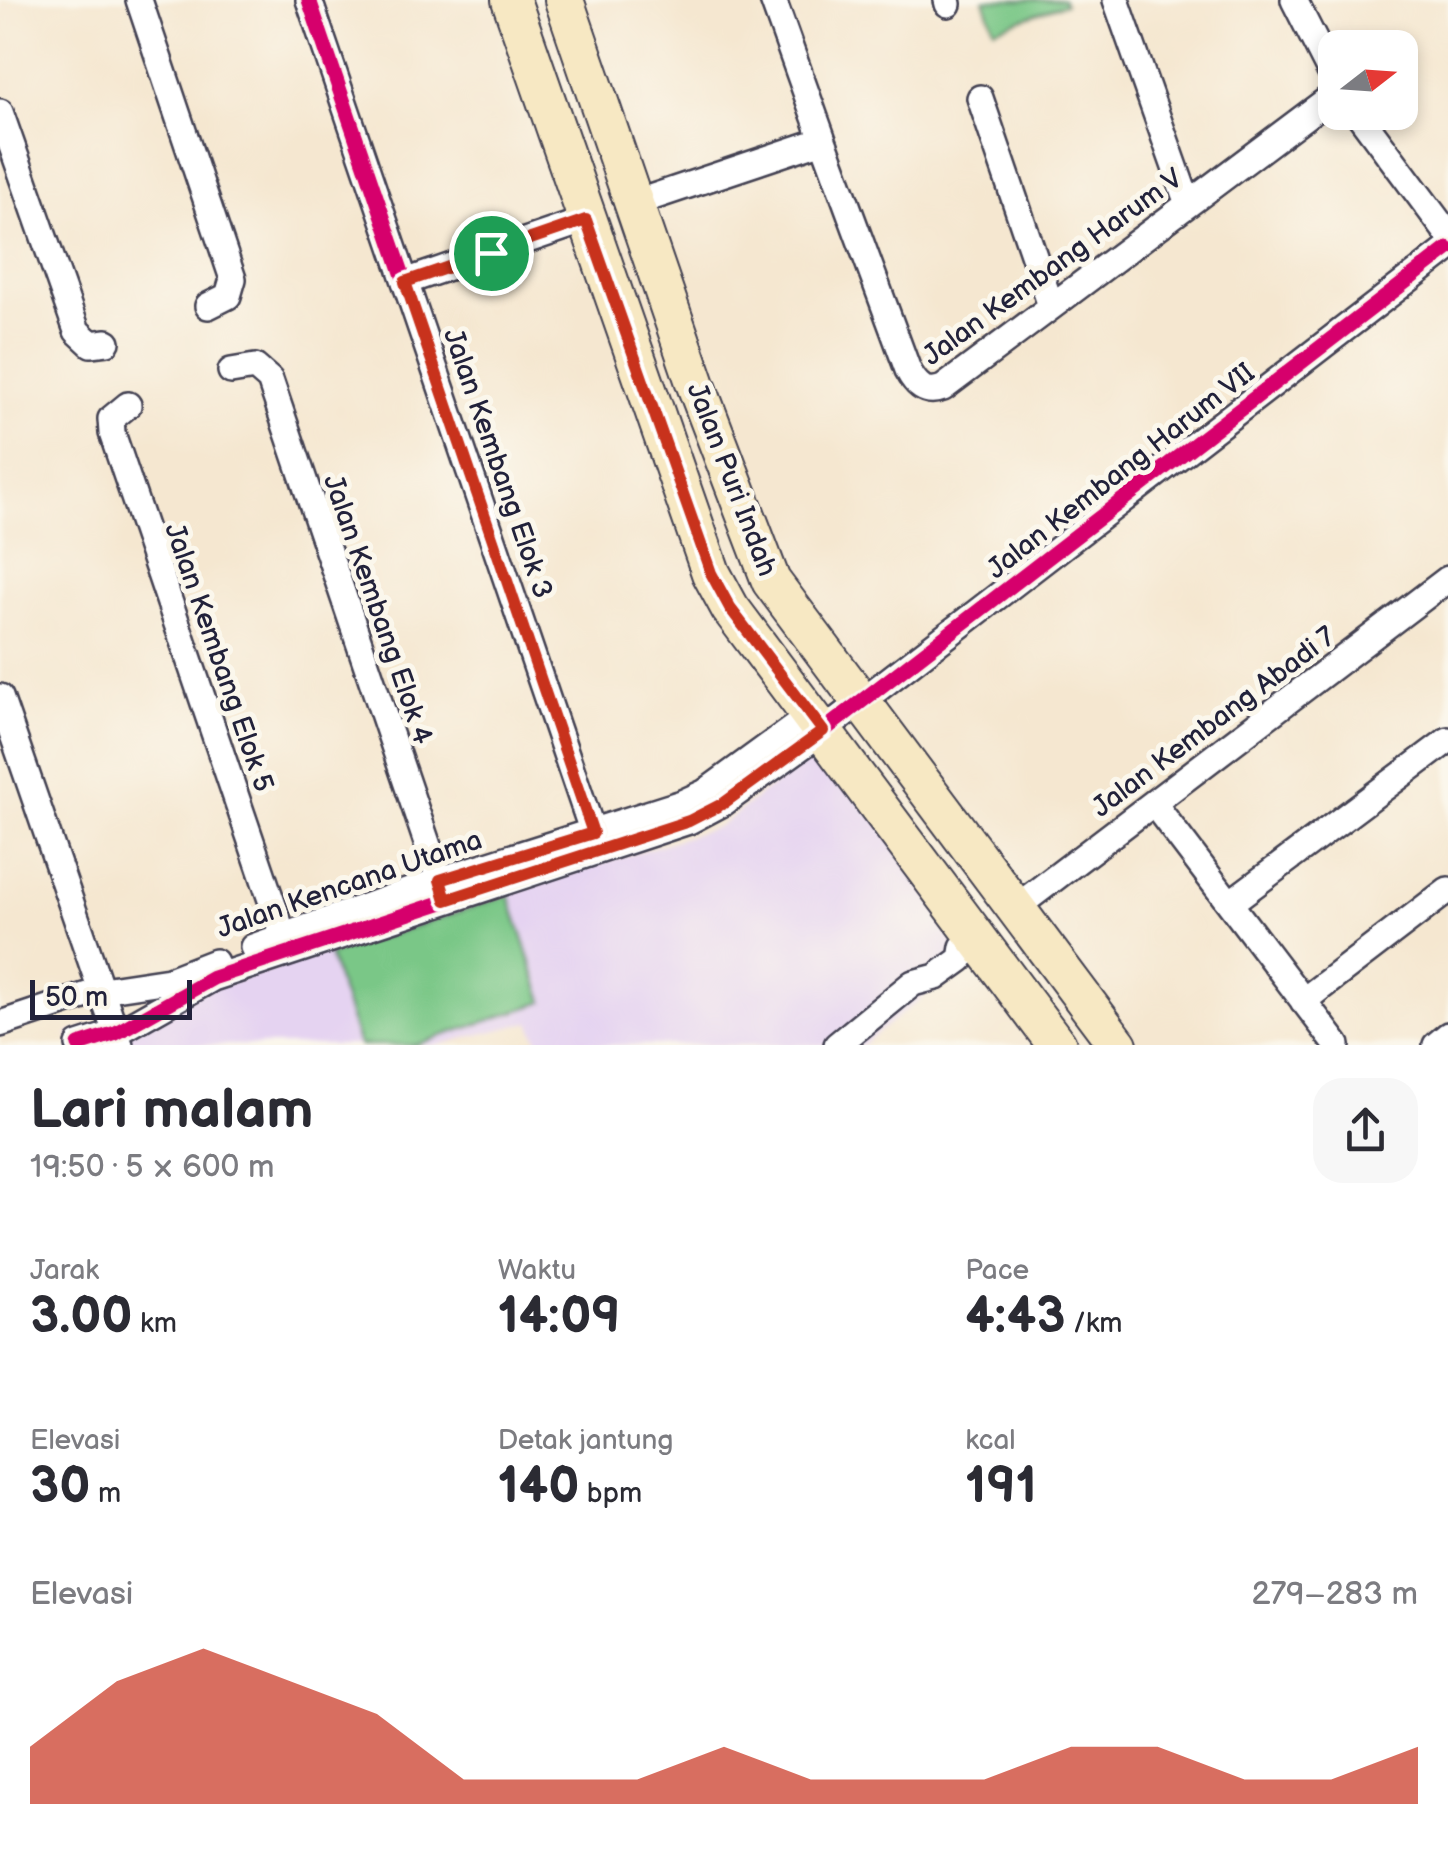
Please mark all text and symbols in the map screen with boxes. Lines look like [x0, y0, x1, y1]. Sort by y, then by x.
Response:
north arrow [1318, 30, 1418, 130]
map controls [1318, 30, 1418, 130]
street label: Jalan Kembang Harum V [916, 162, 1189, 373]
pin [449, 211, 534, 296]
icon: arrive [464, 226, 519, 281]
street label: Jalan Kembang Elok 3 [436, 324, 559, 603]
street label: Jalan Kembang Harum VII [981, 356, 1261, 586]
street label: Jalan Puri Indah [680, 378, 784, 581]
street label: Jalan Kembang Elok 4 [316, 470, 439, 749]
street label: Jalan Kembang Elok 5 [157, 519, 280, 796]
street label: Jalan Kembang Abadi 7 [1086, 620, 1342, 824]
street label: Jalan Kencana Utama [213, 824, 486, 945]
scale bar [30, 975, 192, 1020]
text: 50 m [45, 981, 108, 1014]
text: Lari malam [30, 1077, 313, 1144]
button: share [1313, 1078, 1418, 1183]
text: 19:50 · 5 × 600 m [30, 1148, 275, 1187]
text: Jarak [30, 1254, 99, 1287]
text: Waktu [498, 1254, 576, 1287]
text: Pace [965, 1254, 1029, 1287]
text: 3.00 [30, 1287, 133, 1347]
text: 14:09 [498, 1287, 621, 1347]
text: 4:43 [965, 1287, 1065, 1347]
text: km [133, 1307, 177, 1340]
text: /km [1065, 1307, 1123, 1340]
text: Elevasi [30, 1424, 120, 1457]
text: Detak jantung [498, 1424, 673, 1457]
text: kcal [965, 1424, 1016, 1457]
text: 30 [30, 1457, 90, 1517]
text: 140 [498, 1457, 579, 1517]
text: 191 [965, 1457, 1037, 1517]
text: m [90, 1477, 121, 1510]
text: bpm [579, 1477, 642, 1510]
text: Elevasi [30, 1575, 133, 1614]
text: 279–283 m [1252, 1575, 1418, 1614]

